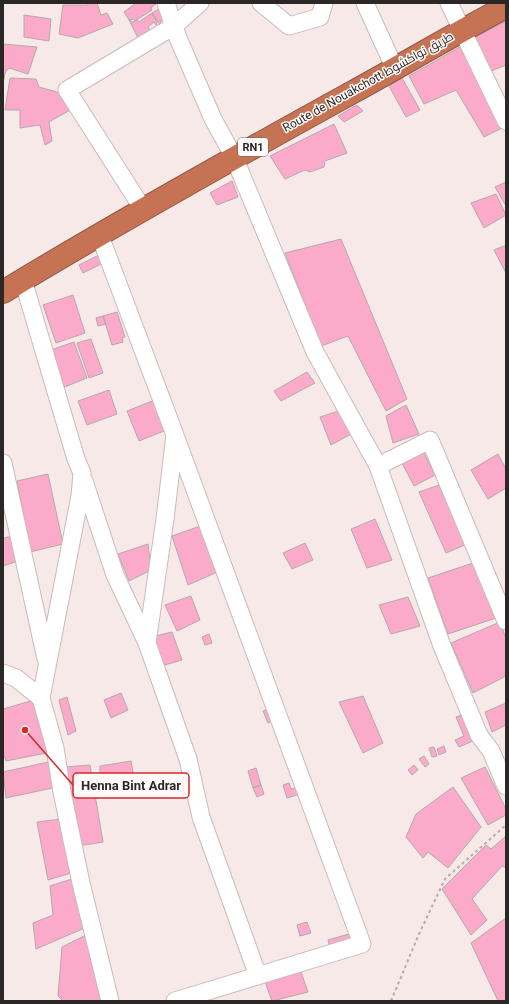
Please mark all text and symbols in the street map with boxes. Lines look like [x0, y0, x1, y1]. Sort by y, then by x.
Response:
street label: Route de Nouakchott طريق نواكشوط [280, 29, 456, 135]
road number: RN1 [238, 138, 268, 156]
callout: Henna Bint Adrar [73, 773, 189, 798]
text: Henna Bint Adrar [81, 778, 181, 793]

